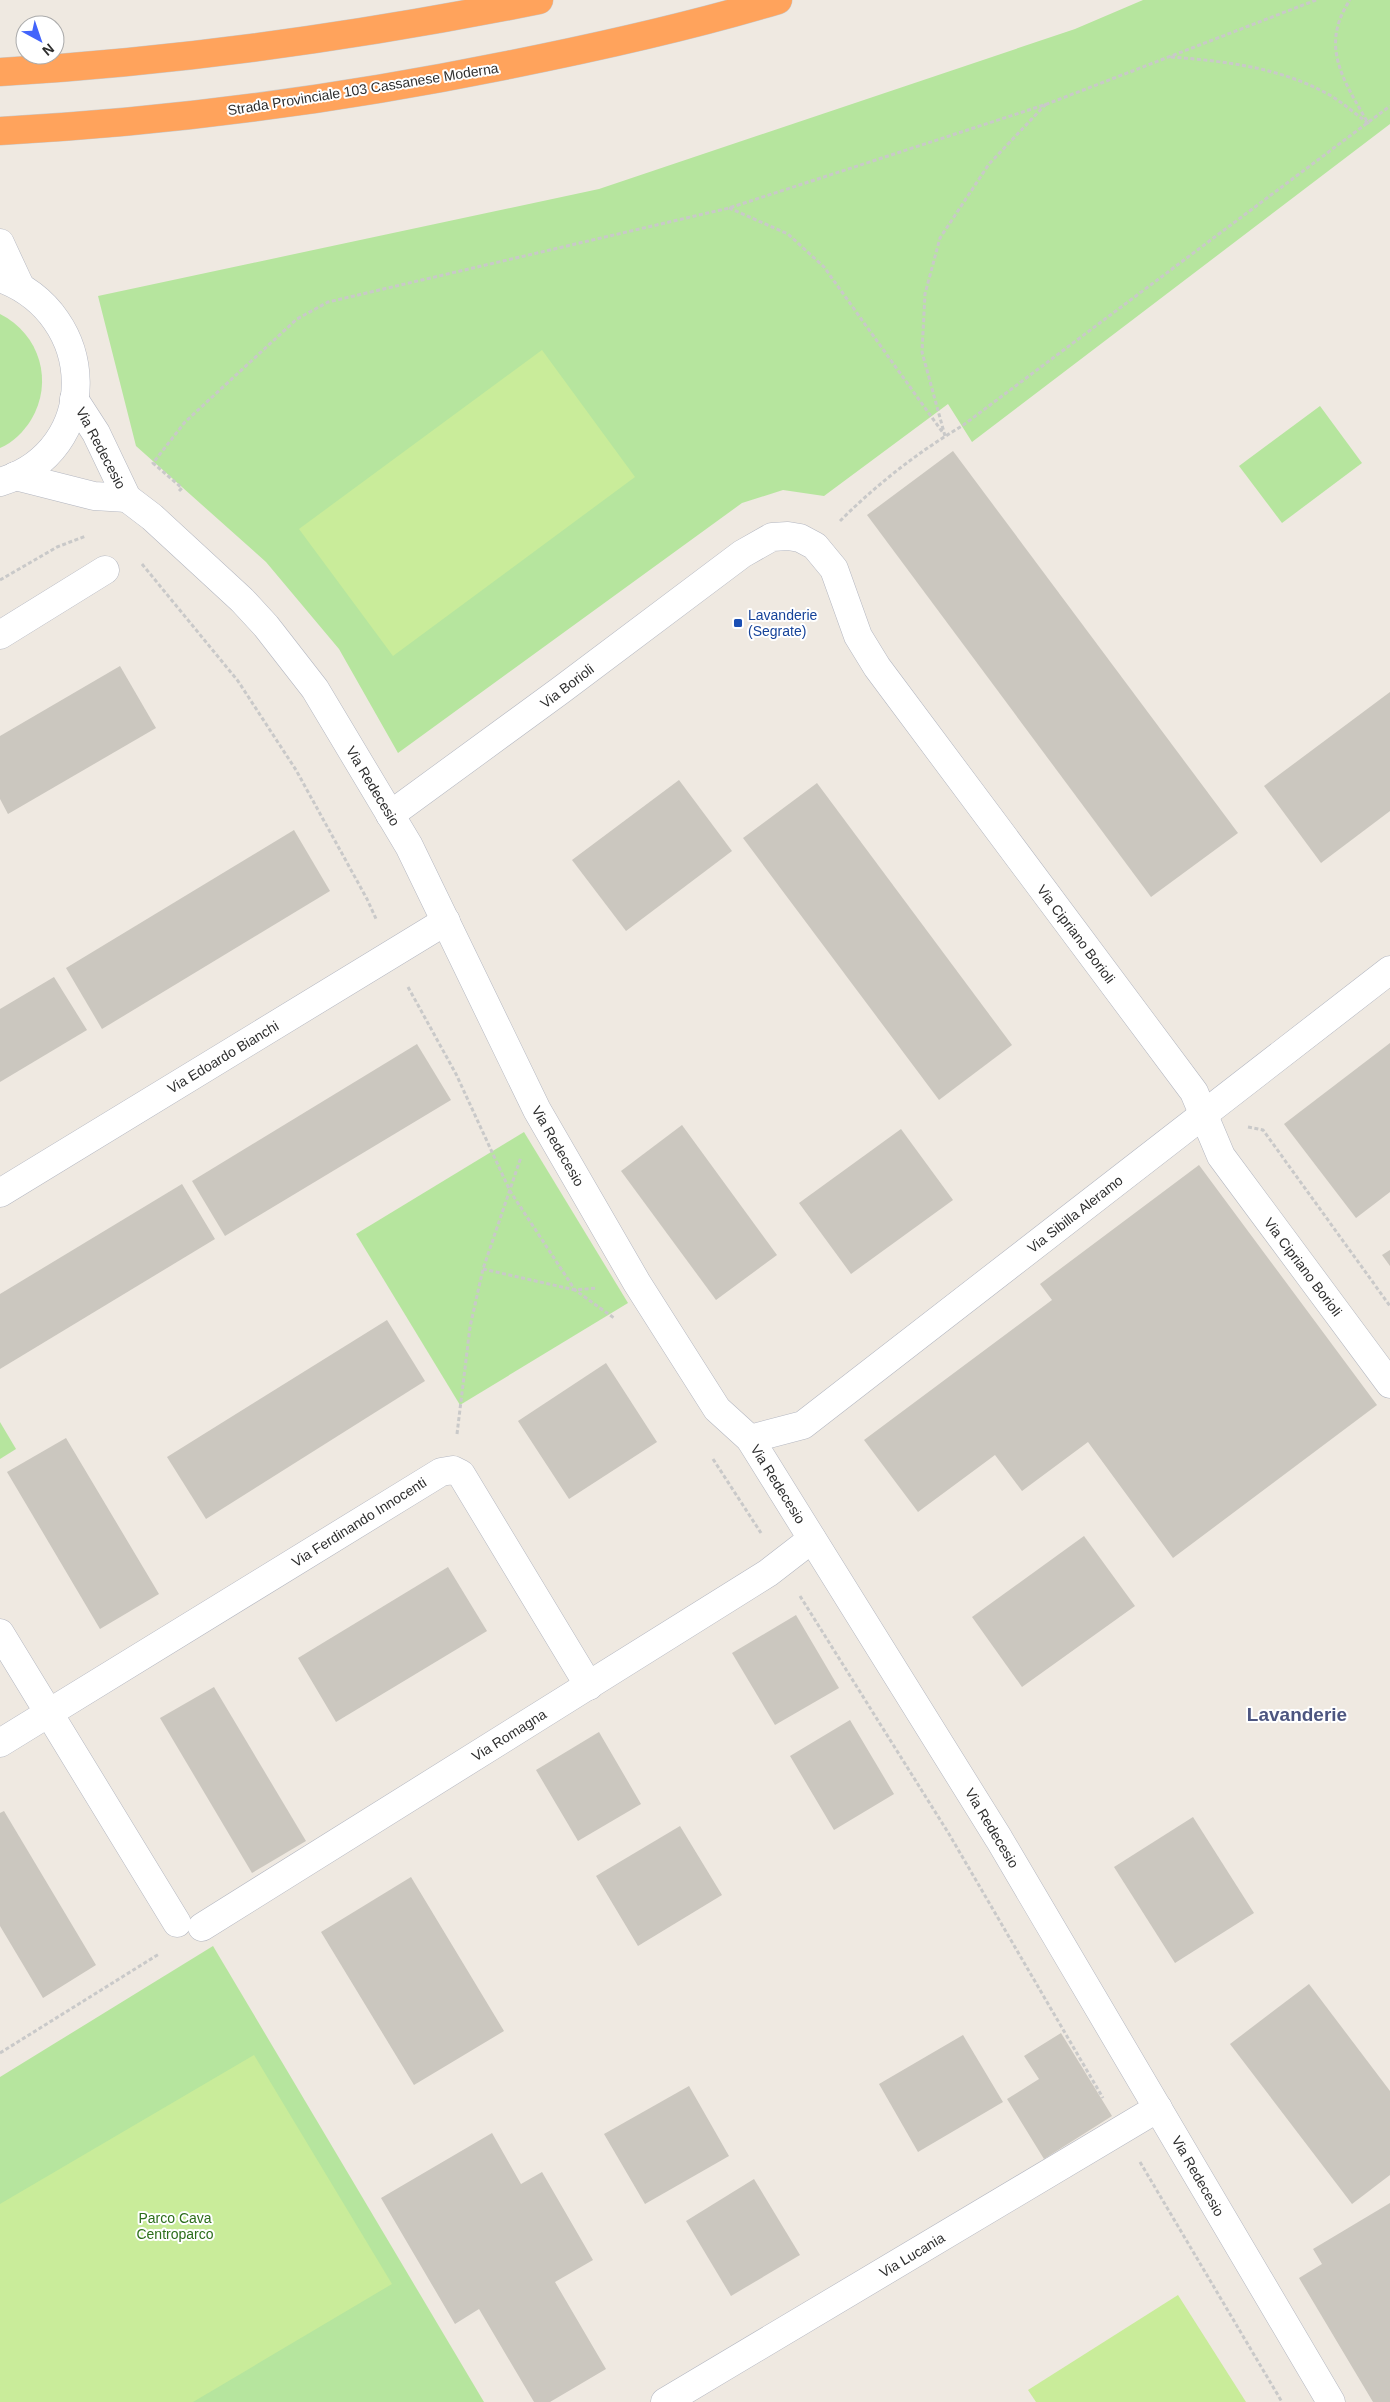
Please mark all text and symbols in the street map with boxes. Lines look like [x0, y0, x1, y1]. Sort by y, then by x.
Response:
north arrow [15, 15, 65, 65]
text: N [39, 41, 57, 59]
street label: Strada Provinciale 103 Cassanese Moderna [226, 60, 500, 118]
street label: Via Redecesio [73, 404, 129, 492]
place label: Lavanderie (Segrate) [748, 607, 817, 639]
marker: Lavanderie (Segrate) [732, 617, 744, 629]
street label: Via Borioli [537, 661, 597, 711]
street label: Via Redecesio [343, 743, 403, 829]
street label: Via Cipriano Borioli [1034, 882, 1118, 986]
street label: Via Edoardo Bianchi [165, 1018, 281, 1096]
street label: Via Redecesio [529, 1103, 588, 1189]
street label: Via Sibilla Aleramo [1024, 1172, 1126, 1256]
street label: Via Cipriano Borioli [1261, 1215, 1345, 1319]
street label: Via Redecesio [747, 1442, 809, 1527]
street label: Via Ferdinando Innocenti [289, 1474, 429, 1570]
district label: Lavanderie [1247, 1704, 1347, 1725]
street label: Via Romagna [469, 1706, 549, 1764]
street label: Via Redecesio [962, 1785, 1022, 1871]
street label: Via Redecesio [1169, 2133, 1228, 2219]
park label: Parco Cava Centroparco [136, 2210, 214, 2242]
street label: Via Lucania [877, 2229, 948, 2281]

